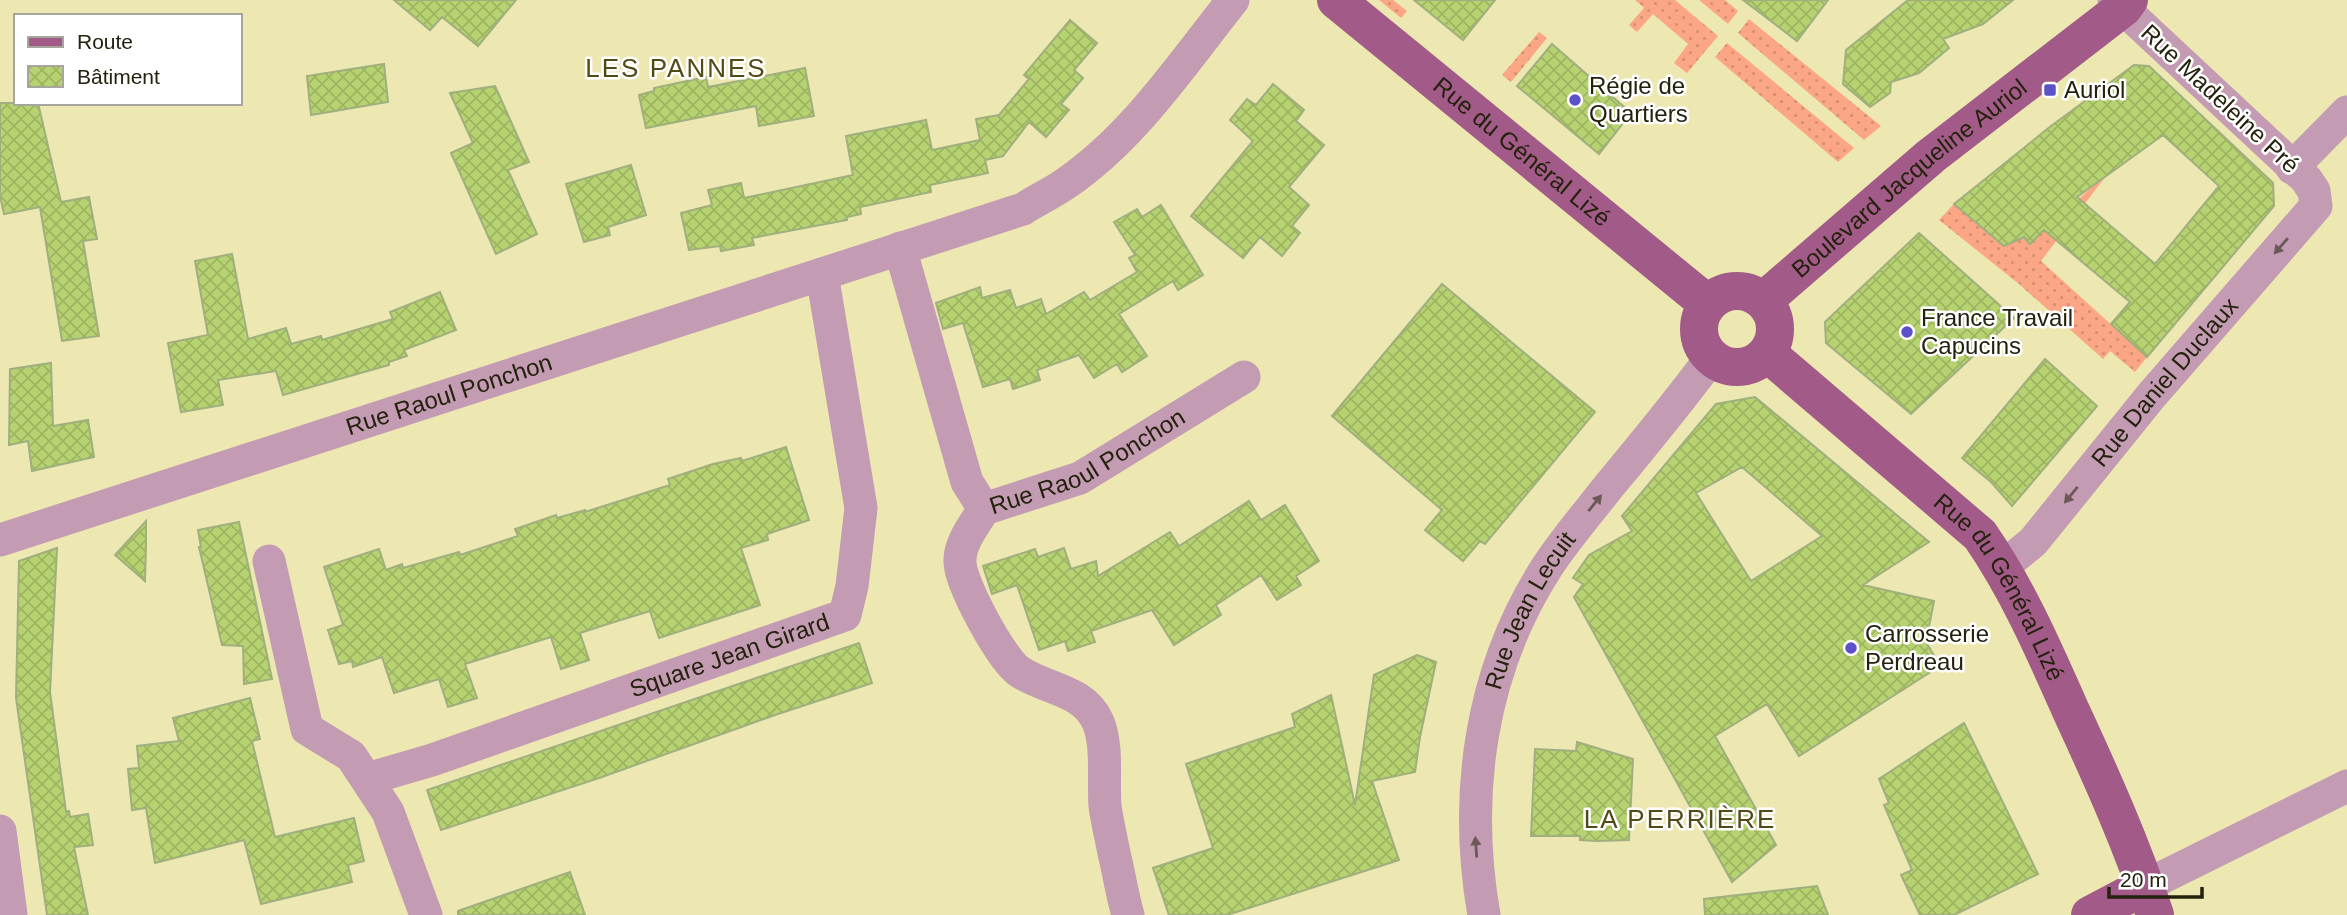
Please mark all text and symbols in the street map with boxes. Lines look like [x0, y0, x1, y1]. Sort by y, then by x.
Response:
legend [14, 14, 242, 105]
street label: Rue Madeleine Pré [2136, 19, 2305, 179]
text: Route [77, 30, 133, 53]
district label: LES PANNES [585, 53, 767, 83]
text: Bâtiment [77, 65, 160, 88]
street label: Rue du Général Lizé [1428, 71, 1616, 232]
place label: Régie de Quartiers [1589, 72, 1688, 127]
street label: Boulevard Jacqueline Auriol [1786, 73, 2032, 283]
place label: Auriol [2064, 76, 2125, 103]
marker: Auriol [2042, 82, 2058, 98]
marker: Régie de Quartiers [1567, 92, 1583, 108]
one-way arrow [2274, 238, 2289, 255]
street label: Rue Daniel Duclaux [2086, 292, 2243, 472]
place label: France Travail Capucins [1921, 304, 2073, 359]
marker: France Travail Capucins [1899, 324, 1915, 340]
street label: Rue Raoul Ponchon [342, 348, 555, 440]
street label: Rue Raoul Ponchon [986, 403, 1190, 519]
one-way arrow [2064, 487, 2079, 504]
street label: Rue du Général Lizé [1929, 488, 2070, 685]
one-way arrow [1588, 494, 1603, 512]
street label: Rue Jean Lecuit [1479, 526, 1581, 692]
street label: Square Jean Girard [626, 608, 833, 703]
place label: Carrosserie Perdreau [1865, 620, 1989, 675]
marker: Carrosserie Perdreau [1843, 640, 1859, 656]
district label: LA PERRIÈRE [1584, 804, 1776, 834]
one-way arrow [1470, 836, 1481, 858]
scale bar [2109, 856, 2202, 900]
text: 20 m [2120, 868, 2167, 891]

